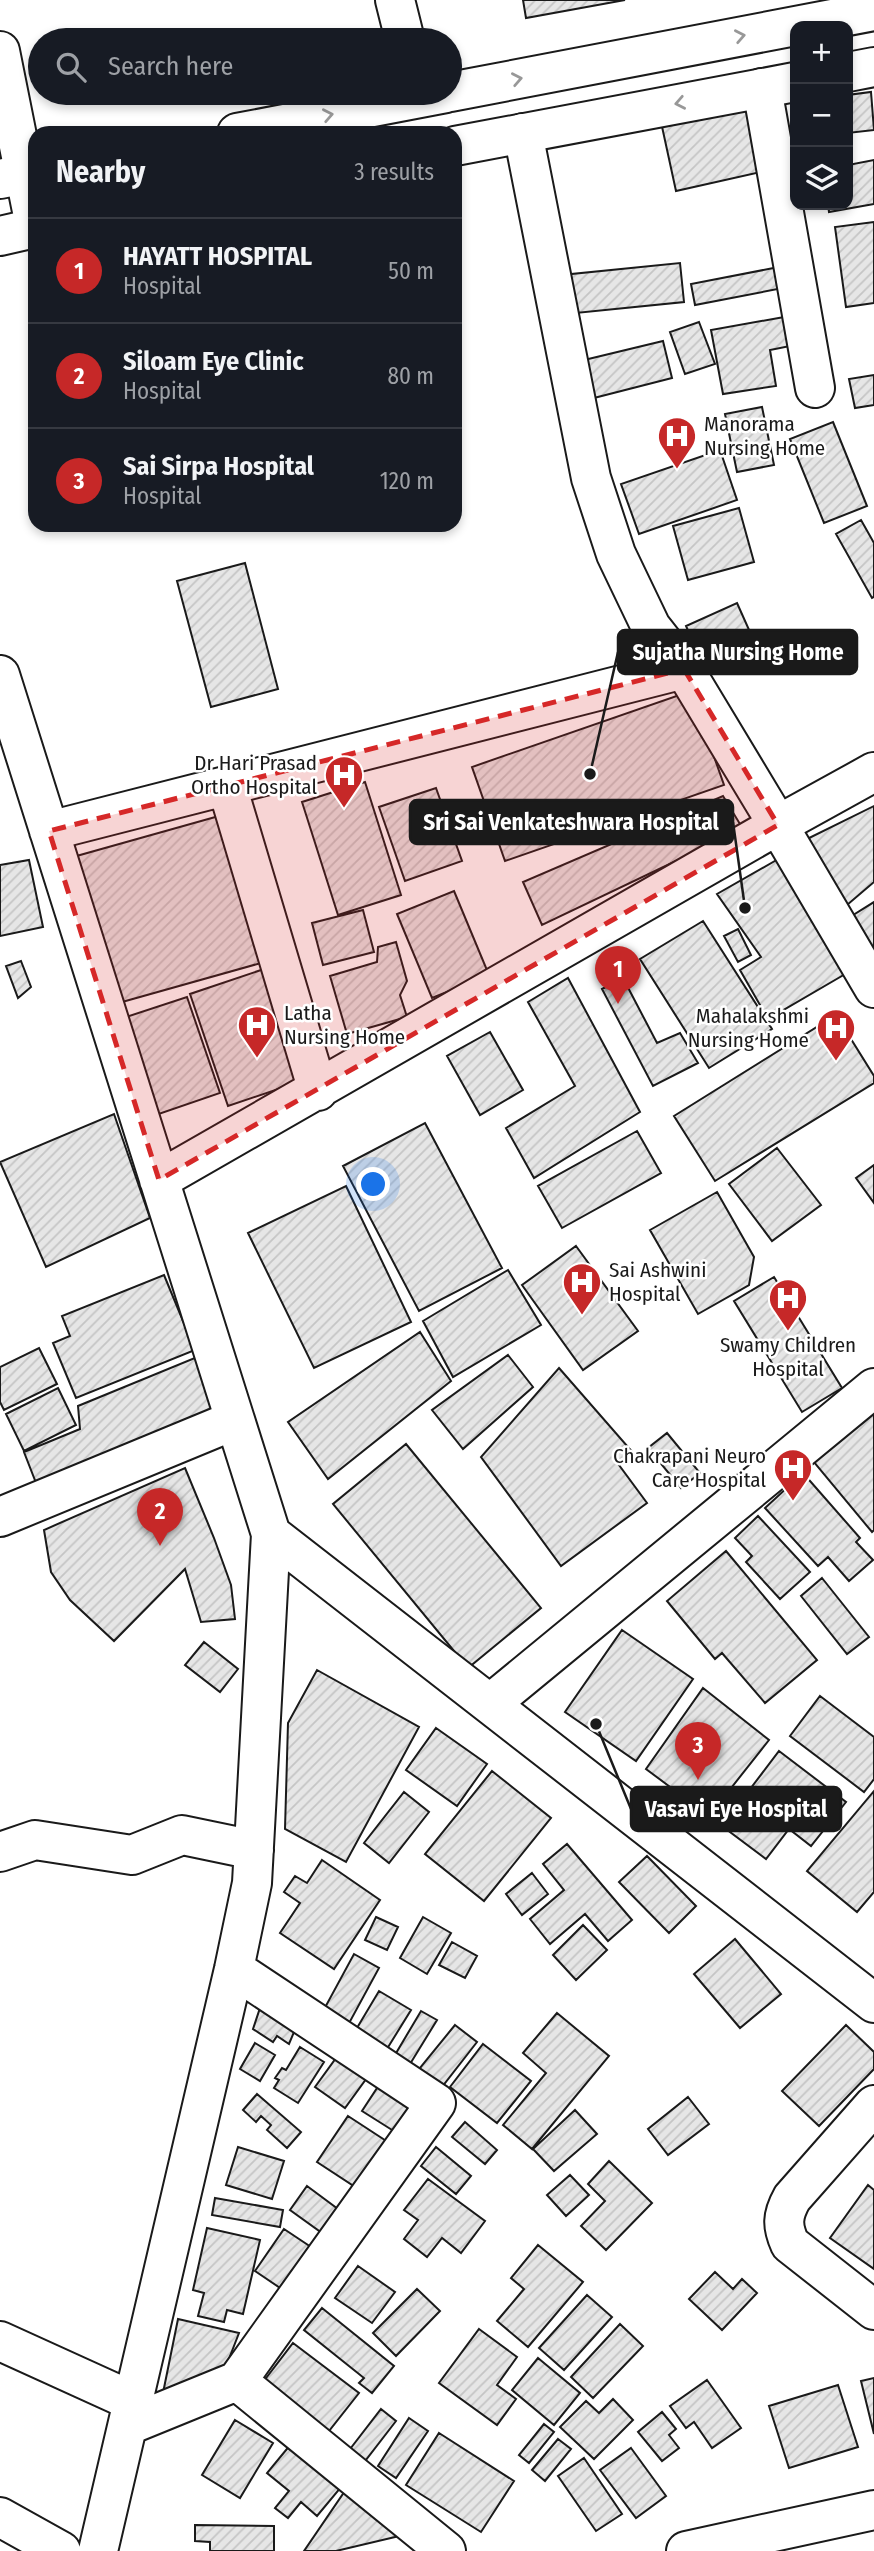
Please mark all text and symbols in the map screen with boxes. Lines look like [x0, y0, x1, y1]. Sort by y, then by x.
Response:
map controls [790, 21, 853, 210]
button: + [790, 21, 853, 84]
search box [28, 28, 462, 105]
one-way arrow [734, 30, 746, 45]
icon: search [52, 48, 90, 86]
text: Search here [108, 51, 233, 82]
one-way arrow [511, 72, 523, 87]
button: − [790, 84, 853, 147]
one-way arrow [674, 95, 686, 110]
one-way arrow [322, 109, 334, 124]
button: layers [790, 147, 853, 210]
text: Nearby [56, 154, 145, 190]
text: 3 results [354, 158, 434, 186]
text: HAYATT HOSPITAL [123, 241, 312, 272]
text: 1 [74, 257, 84, 285]
text: 50 m [388, 257, 434, 285]
text: Hospital [123, 272, 201, 300]
text: Siloam Eye Clinic [123, 346, 304, 377]
text: 2 [74, 362, 84, 390]
text: 80 m [387, 362, 434, 390]
text: Hospital [123, 377, 201, 405]
place label: Manorama Nursing Home [704, 411, 825, 461]
hospital icon: Manorama Nursing Home [656, 415, 698, 470]
text: Sai Sirpa Hospital [123, 451, 314, 482]
text: 3 [74, 467, 84, 495]
text: 120 m [380, 467, 434, 495]
text: Hospital [123, 482, 201, 510]
callout: Sujatha Nursing Home [618, 630, 857, 674]
text: Sujatha Nursing Home [632, 638, 844, 666]
place label: Dr Hari Prasad Ortho Hospital [191, 750, 317, 800]
hospital icon: Dr Hari Prasad Ortho Hospital [323, 754, 365, 809]
callout: Sri Sai Venkateshwara Hospital [410, 800, 733, 844]
text: Sri Sai Venkateshwara Hospital [423, 808, 719, 836]
pin: 1 [595, 946, 641, 1004]
place label: Latha Nursing Home [284, 1000, 405, 1050]
place label: Mahalakshmi Nursing Home [688, 1003, 809, 1053]
hospital icon: Latha Nursing Home [236, 1004, 278, 1059]
hospital icon: Mahalakshmi Nursing Home [815, 1007, 857, 1062]
your location [356, 1167, 390, 1201]
place label: Sai Ashwini Hospital [609, 1257, 706, 1307]
hospital icon: Sai Ashwini Hospital [561, 1261, 603, 1316]
hospital icon: Swamy Children Hospital [767, 1277, 809, 1332]
place label: Swamy Children Hospital [720, 1332, 856, 1382]
place label: Chakrapani Neuro Care Hospital [613, 1443, 766, 1493]
hospital icon: Chakrapani Neuro Care Hospital [772, 1447, 814, 1502]
pin: 2 [137, 1488, 183, 1546]
pin: 3 [675, 1722, 721, 1780]
callout: Vasavi Eye Hospital [631, 1787, 841, 1831]
text: Vasavi Eye Hospital [644, 1795, 828, 1823]

